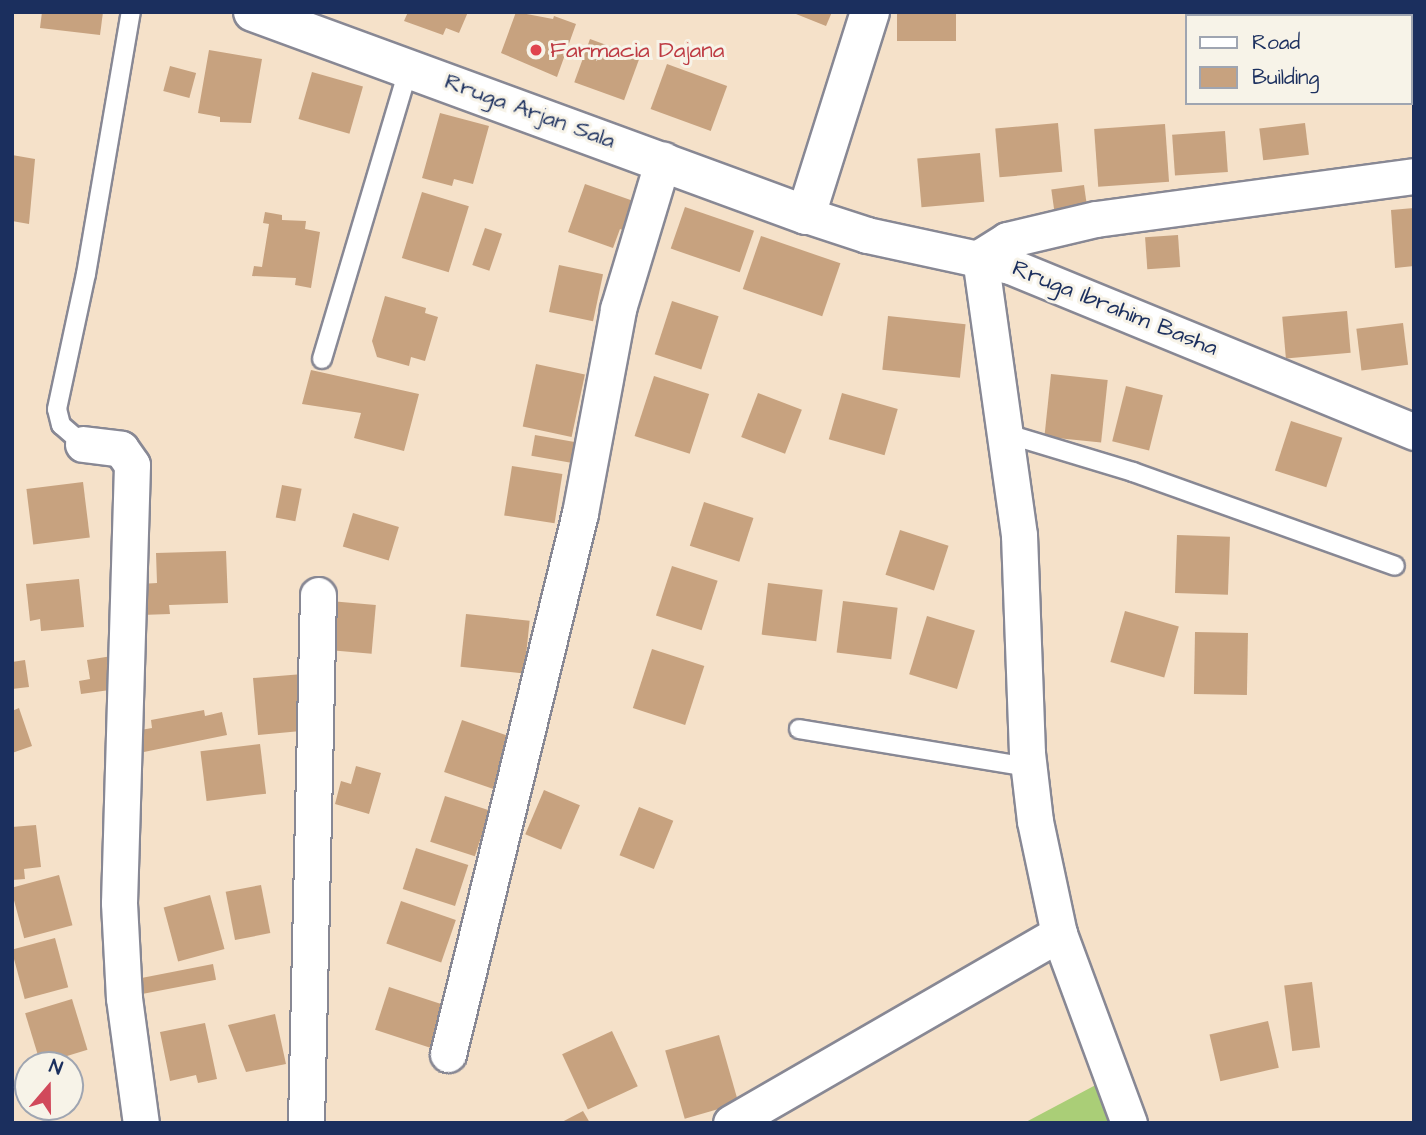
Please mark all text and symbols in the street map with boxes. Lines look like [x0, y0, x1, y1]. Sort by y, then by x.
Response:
legend [1184, 14, 1412, 105]
text: Road [1252, 28, 1300, 57]
place label: Farmacia Dajana [550, 36, 724, 64]
marker: Farmacia Dajana [528, 42, 544, 58]
text: Building [1252, 63, 1319, 92]
street label: Rruga Arjan Sala [441, 67, 619, 155]
street label: Rruga Ibrahim Basha [1008, 254, 1222, 362]
north arrow [14, 1051, 84, 1121]
text: N [45, 1053, 66, 1082]

